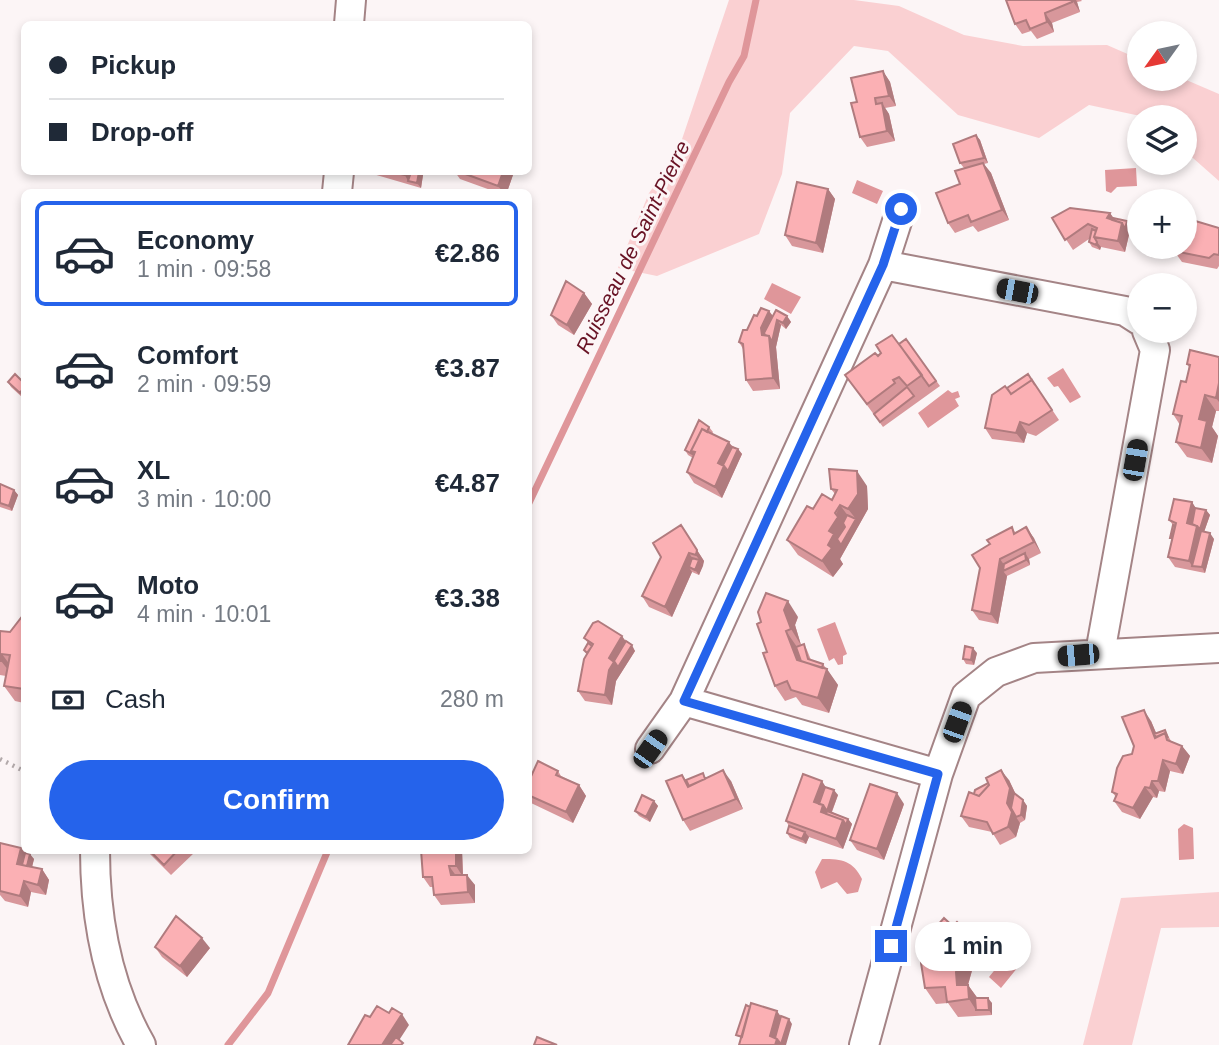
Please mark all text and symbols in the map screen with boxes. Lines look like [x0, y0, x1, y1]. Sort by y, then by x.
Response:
north arrow [1127, 21, 1197, 91]
map controls [1127, 21, 1197, 343]
text: Pickup [91, 50, 176, 80]
button: layers [1127, 105, 1197, 175]
text: Drop-off [91, 117, 194, 147]
water label: Ruisseau de Saint-Pierre [571, 137, 694, 357]
button: + [1127, 189, 1197, 259]
route start [885, 193, 917, 225]
icon: car [53, 222, 116, 285]
text: Economy [137, 225, 254, 255]
text: €2.86 [435, 238, 500, 268]
text: 1 min · 09:58 [137, 256, 271, 282]
button: − [1127, 273, 1197, 343]
car [995, 277, 1040, 305]
icon: car [53, 337, 116, 400]
text: Comfort [137, 340, 238, 370]
text: €3.87 [435, 353, 500, 383]
text: 2 min · 09:59 [137, 371, 271, 397]
car [1122, 437, 1149, 483]
icon: car [53, 452, 116, 515]
text: XL [137, 455, 170, 485]
text: €4.87 [435, 468, 500, 498]
text: 3 min · 10:00 [137, 486, 271, 512]
icon: car [53, 567, 116, 630]
text: Moto [137, 570, 199, 600]
text: €3.38 [435, 583, 500, 613]
text: 4 min · 10:01 [137, 601, 271, 627]
car [1057, 643, 1100, 667]
icon: cash [49, 681, 87, 719]
text: Cash [105, 684, 166, 714]
text: 280 m [440, 686, 504, 712]
car [940, 699, 975, 745]
car [630, 726, 671, 772]
button: Confirm [49, 760, 504, 840]
callout: 1 min [916, 922, 1031, 970]
route end [875, 930, 907, 962]
text: 1 min [943, 933, 1003, 959]

